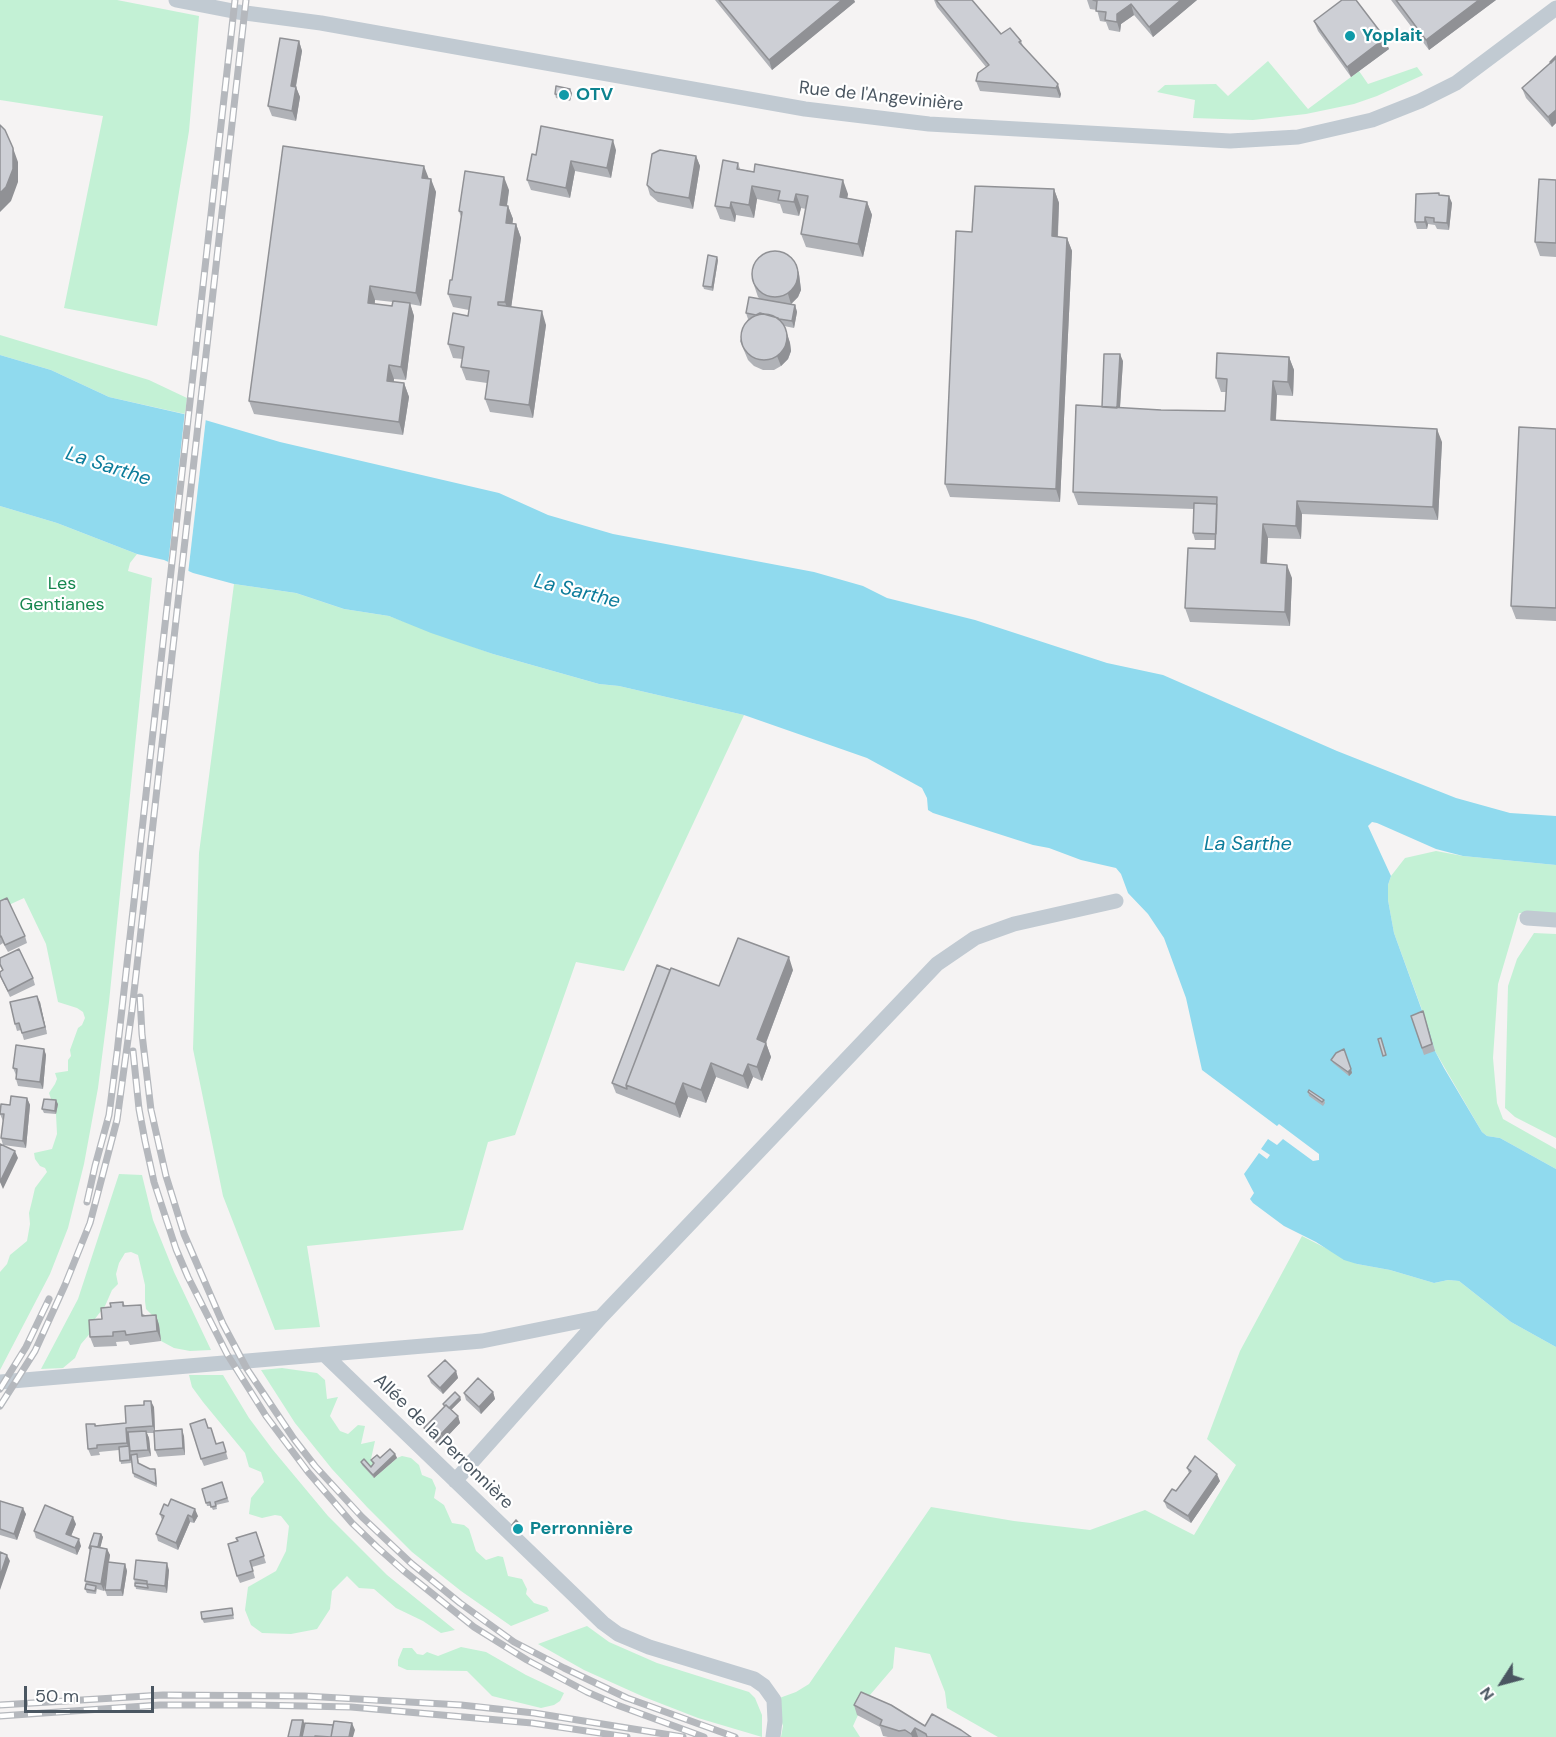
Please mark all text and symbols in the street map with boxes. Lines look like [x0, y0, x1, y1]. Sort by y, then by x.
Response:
place label: Yoplait [1362, 25, 1423, 47]
marker: Yoplait [1343, 29, 1357, 43]
street label: Rue de l'Angevinière [798, 78, 964, 116]
place label: OTV [576, 84, 613, 106]
marker: OTV [557, 88, 571, 102]
water label: La Sarthe [62, 442, 154, 492]
water label: La Sarthe [531, 570, 623, 614]
park label: Les Gentianes [20, 573, 104, 616]
water label: La Sarthe [1204, 833, 1292, 857]
street label: Allée de la Perronnière [369, 1370, 517, 1514]
place label: Perronnière [530, 1518, 633, 1540]
marker: Perronnière [511, 1522, 525, 1536]
north arrow [1472, 1653, 1532, 1713]
scale bar [27, 1674, 158, 1712]
text: N [1475, 1683, 1499, 1705]
text: 50 m [35, 1684, 79, 1708]

